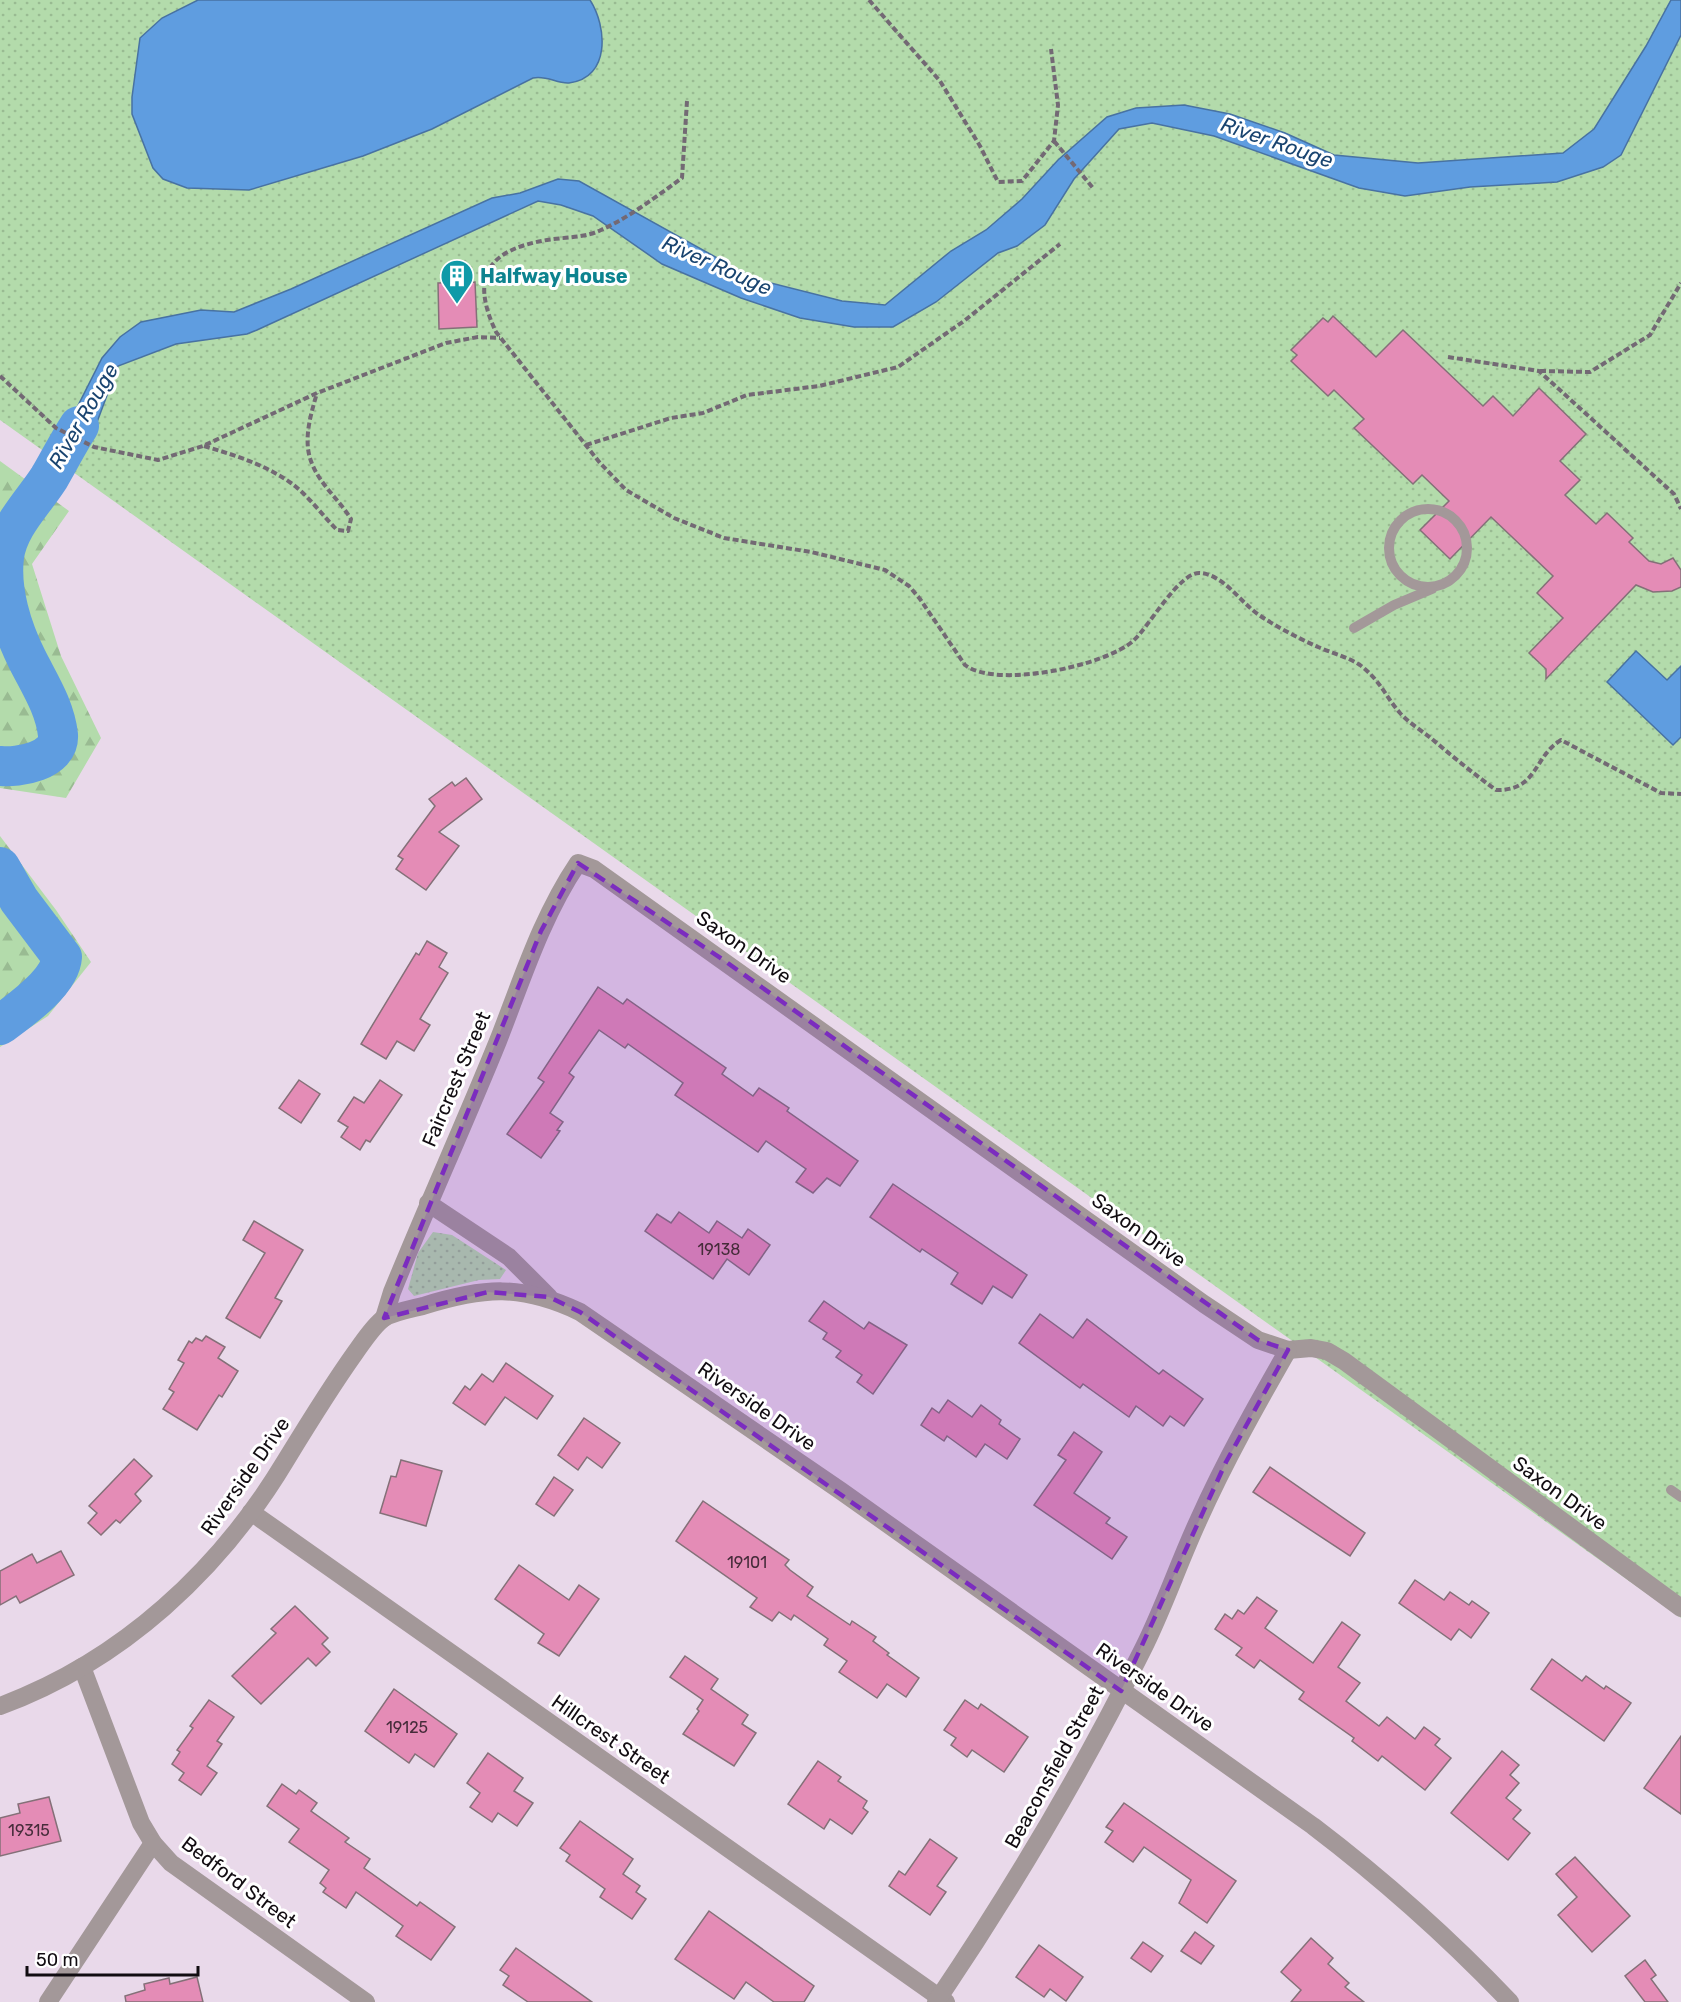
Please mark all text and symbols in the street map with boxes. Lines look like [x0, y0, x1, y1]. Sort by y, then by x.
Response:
water label: River Rouge [1218, 111, 1337, 173]
water label: River Rouge [658, 230, 776, 300]
building icon: Halfway House [439, 258, 475, 305]
place label: Halfway House [480, 264, 628, 288]
water label: River Rouge [43, 359, 123, 473]
street label: Saxon Drive [692, 905, 796, 989]
street label: Faircrest Street [417, 1008, 495, 1150]
street label: Saxon Drive [1087, 1188, 1191, 1272]
house number: 19138 [698, 1240, 740, 1259]
street label: Riverside Drive [693, 1356, 821, 1456]
street label: Riverside Drive [195, 1412, 295, 1540]
street label: Saxon Drive [1508, 1451, 1612, 1535]
house number: 19101 [727, 1553, 767, 1572]
street label: Riverside Drive [1091, 1637, 1219, 1737]
street label: Beaconsfield Street [999, 1681, 1109, 1852]
street label: Hillcrest Street [547, 1689, 675, 1789]
house number: 19125 [386, 1718, 428, 1737]
house number: 19315 [8, 1821, 50, 1840]
street label: Bedford Street [177, 1831, 301, 1933]
scale bar [27, 1939, 198, 1977]
text: 50 m [36, 1949, 79, 1971]

